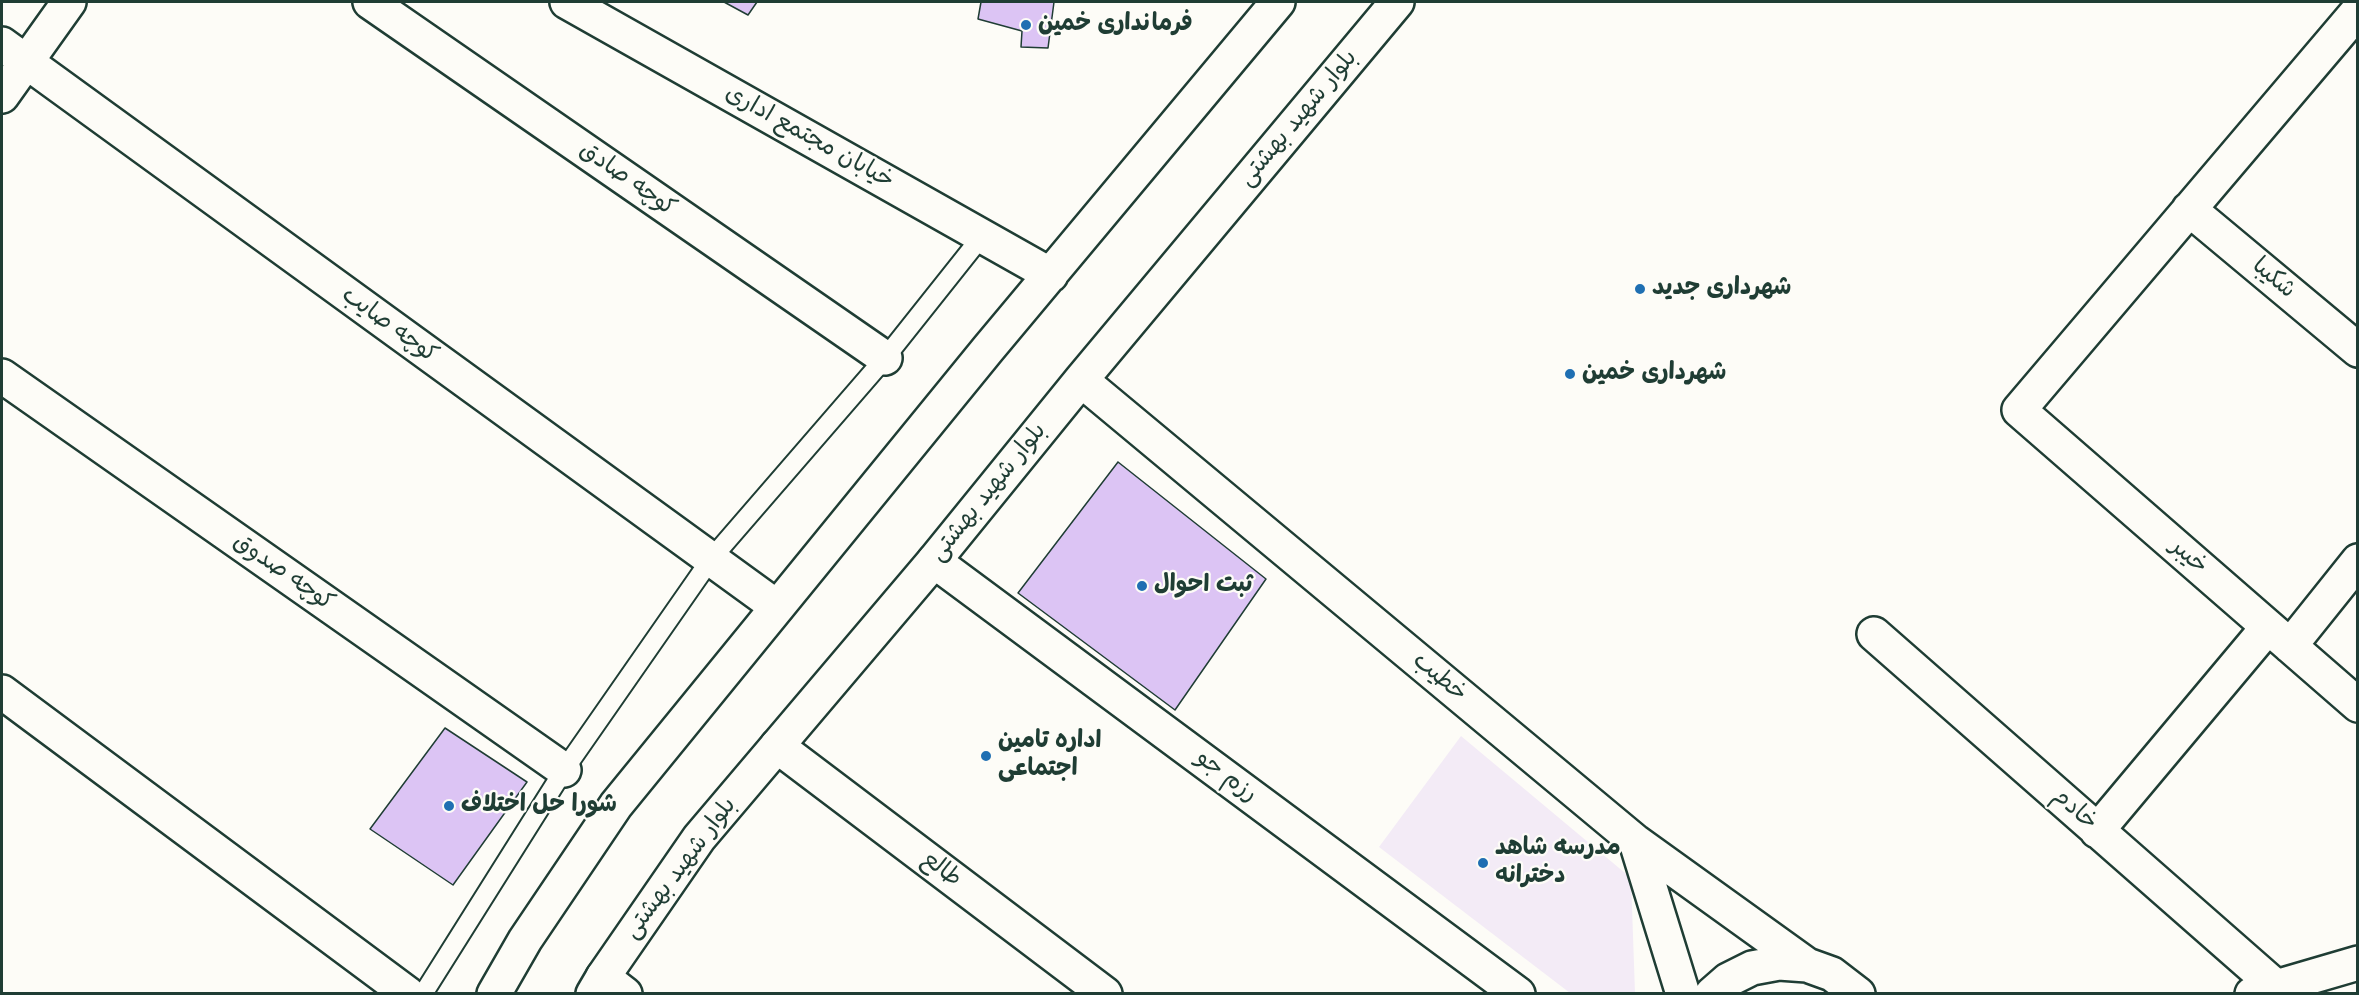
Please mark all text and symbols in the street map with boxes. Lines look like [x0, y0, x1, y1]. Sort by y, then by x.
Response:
place label: فرمانداری خمین [1038, 11, 1193, 39]
marker: فرمانداری خمین [1019, 18, 1033, 32]
street label: بلوار شهید بهشتی [1233, 45, 1365, 193]
street label: خیابان مجتمع اداری [720, 80, 898, 196]
street label: کوچه صادق [573, 136, 681, 224]
street label: شکیبا [2245, 252, 2301, 306]
place label: شهرداری جدید [1652, 275, 1792, 303]
street label: کوچه صایب [335, 281, 443, 371]
marker: شهرداری جدید [1633, 282, 1647, 296]
place label: شهرداری خمین [1582, 360, 1726, 388]
marker: شهرداری خمین [1563, 367, 1577, 381]
street label: بلوار شهید بهشتی [924, 418, 1054, 568]
street label: کوچه صدوق [227, 528, 339, 618]
street label: خیبر [2163, 533, 2213, 581]
place label: ثبت احوال [1154, 572, 1252, 600]
marker: ثبت احوال [1135, 579, 1149, 593]
street label: خطیب [1406, 647, 1472, 709]
place label: اداره تامین اجتماعی [998, 728, 1101, 784]
street label: رزم جو [1190, 745, 1262, 809]
marker: اداره تامین اجتماعی [979, 749, 993, 763]
street label: خادم [2045, 783, 2103, 837]
place label: شورا حل اختلاف [461, 792, 617, 820]
street label: بلوار شهید بهشتی [618, 793, 744, 945]
marker: شورا حل اختلاف [442, 799, 456, 813]
place label: مدرسه شاهد دخترانه [1495, 835, 1621, 891]
street label: طالع [915, 846, 967, 894]
marker: مدرسه شاهد دخترانه [1476, 856, 1490, 870]

